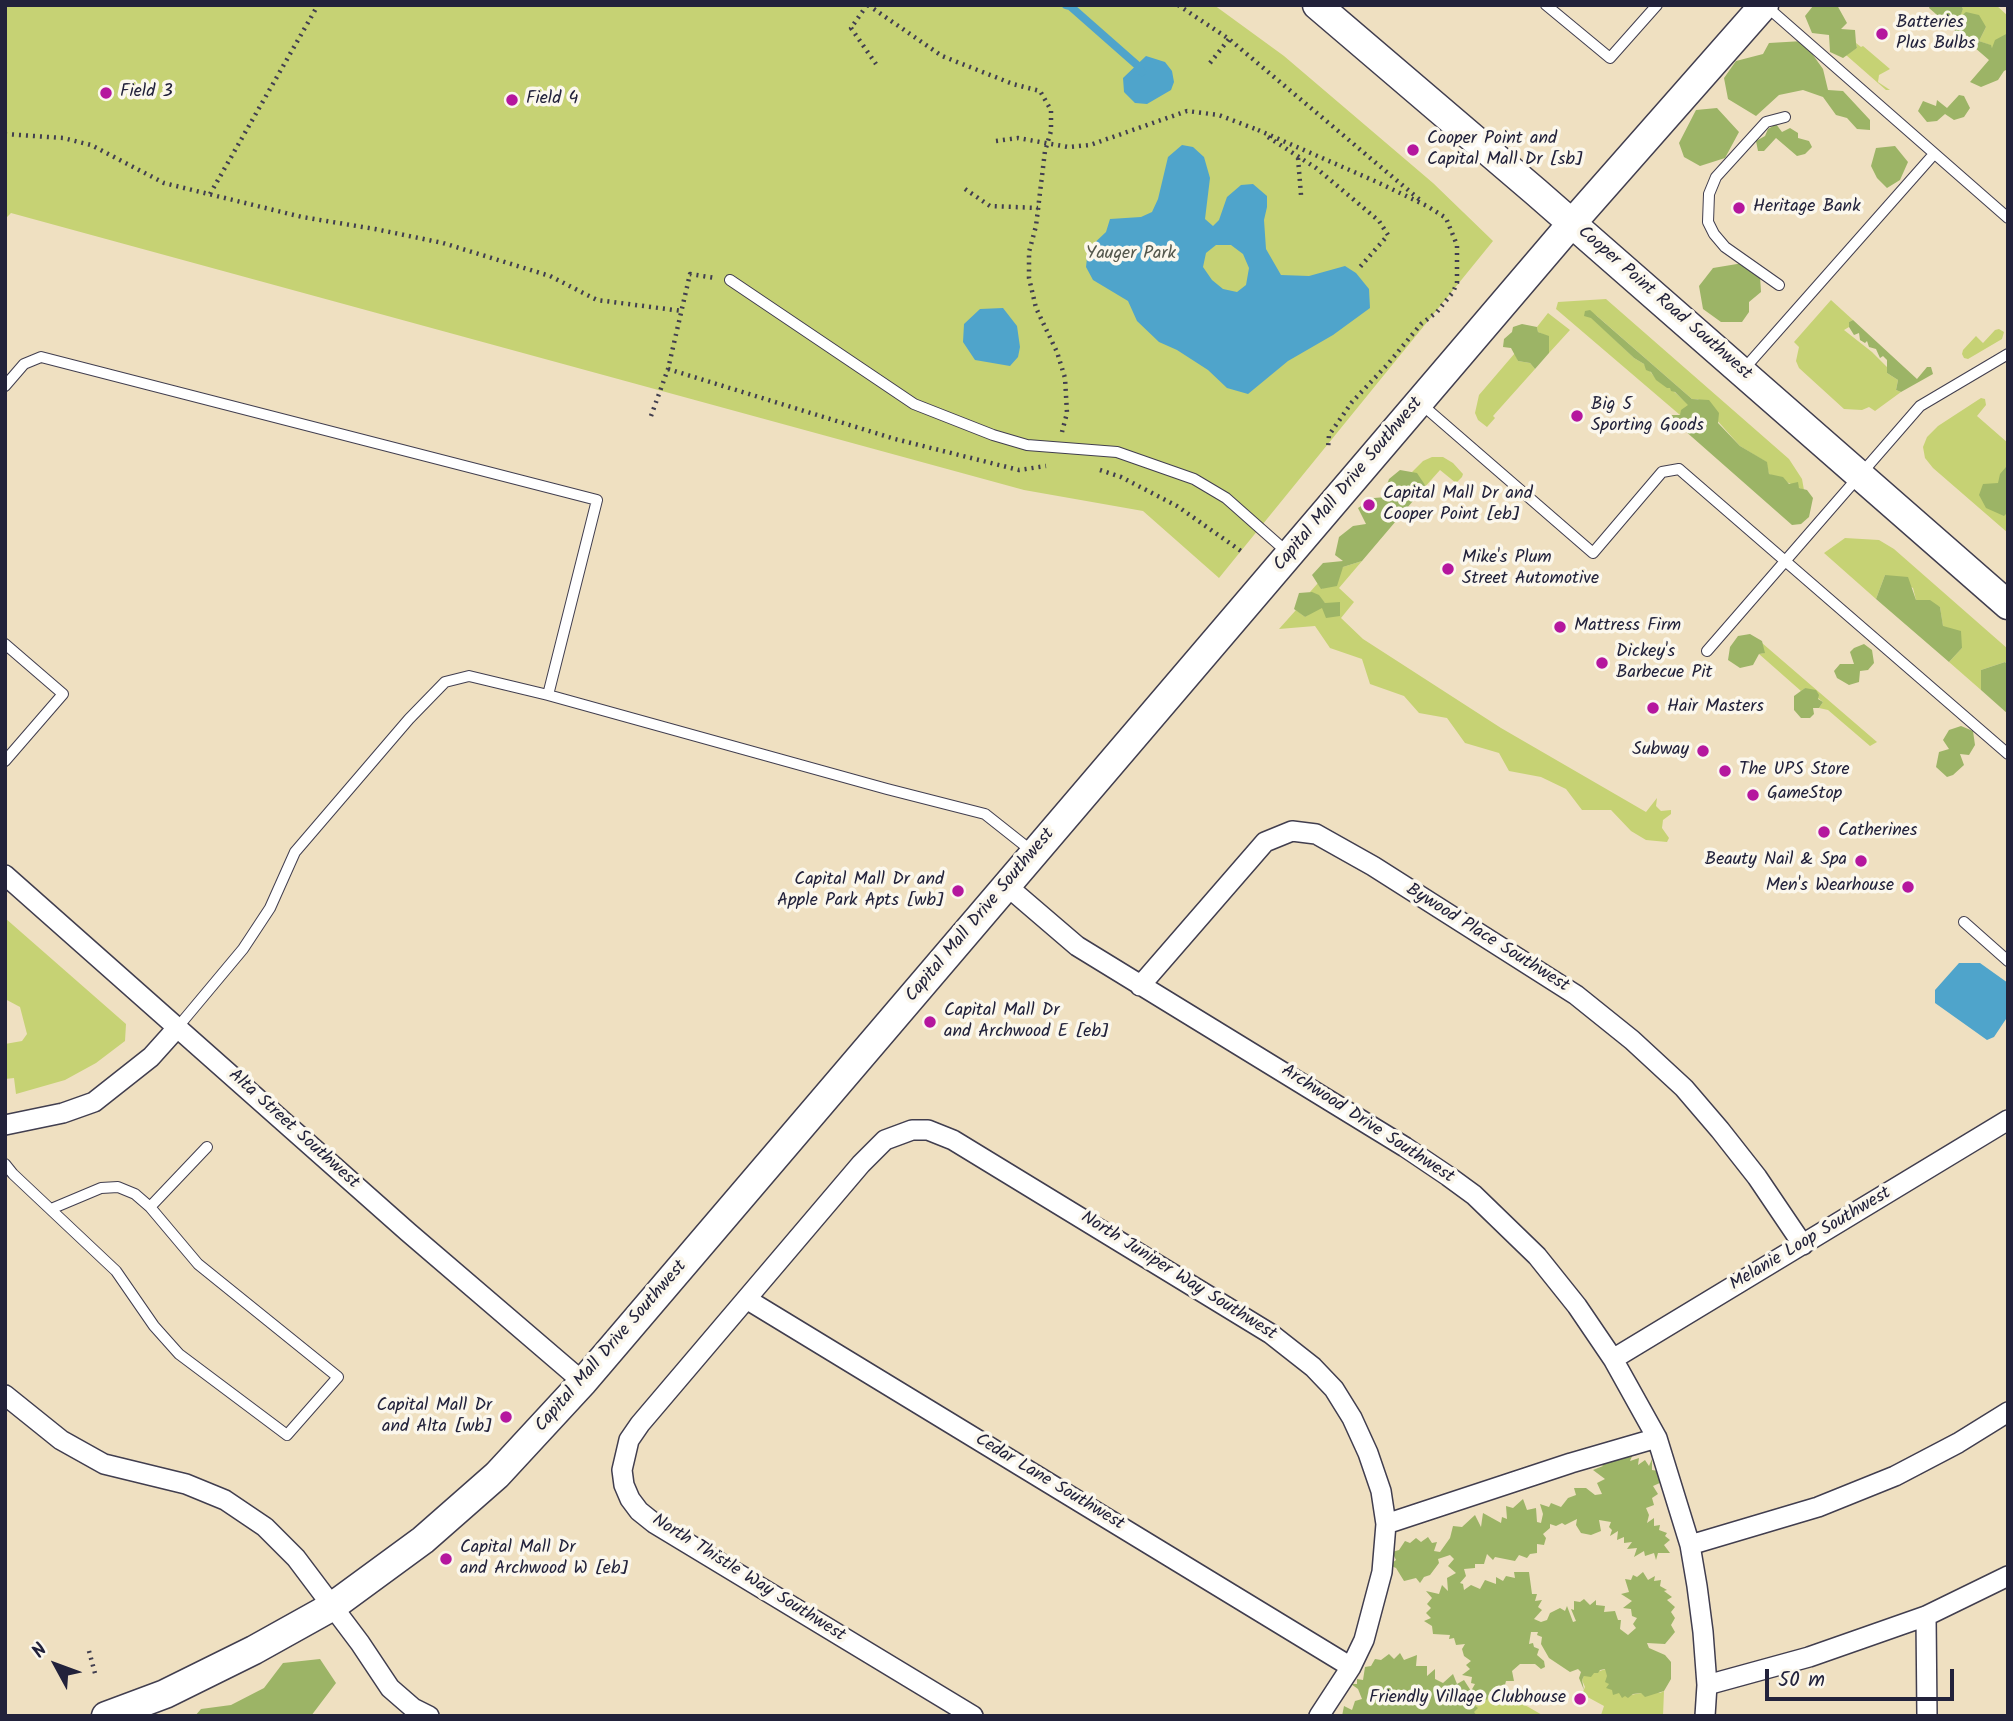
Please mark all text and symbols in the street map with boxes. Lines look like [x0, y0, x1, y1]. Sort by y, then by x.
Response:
place label: Batteries Plus Bulbs [1896, 13, 1975, 56]
marker: Batteries Plus Bulbs [1874, 26, 1890, 42]
place label: Field 3 [120, 82, 173, 104]
marker: Field 3 [98, 85, 114, 101]
place label: Field 4 [526, 89, 578, 111]
marker: Field 4 [504, 92, 520, 108]
place label: Cooper Point and Capital Mall Dr [sb] [1427, 129, 1583, 172]
marker: Cooper Point and Capital Mall Dr [sb] [1405, 142, 1421, 158]
place label: Heritage Bank [1753, 197, 1861, 219]
marker: Heritage Bank [1731, 200, 1747, 216]
street label: Cooper Point Road Southwest [1572, 222, 1756, 386]
park label: Yauger Park [1086, 244, 1176, 266]
street label: Capital Mall Drive Southwest [1270, 394, 1428, 576]
place label: Big 5 Sporting Goods [1591, 395, 1704, 438]
marker: Big 5 Sporting Goods [1569, 408, 1585, 424]
place label: Capital Mall Dr and Cooper Point [eb] [1383, 484, 1533, 526]
marker: Capital Mall Dr and Cooper Point [eb] [1361, 497, 1377, 513]
place label: Mike's Plum Street Automotive [1462, 548, 1599, 590]
marker: Mike's Plum Street Automotive [1440, 561, 1456, 577]
place label: Mattress Firm [1574, 616, 1681, 638]
marker: Mattress Firm [1552, 619, 1568, 635]
place label: Dickey's Barbecue Pit [1616, 642, 1712, 684]
marker: Dickey's Barbecue Pit [1594, 655, 1610, 671]
place label: Hair Masters [1667, 697, 1764, 719]
marker: Hair Masters [1645, 700, 1661, 716]
place label: Subway [1632, 740, 1689, 762]
marker: Subway [1695, 743, 1711, 759]
place label: The UPS Store [1739, 760, 1850, 782]
marker: The UPS Store [1717, 763, 1733, 779]
place label: GameStop [1767, 784, 1842, 806]
marker: GameStop [1745, 787, 1761, 803]
place label: Catherines [1838, 821, 1918, 843]
marker: Catherines [1816, 824, 1832, 840]
street label: Capital Mall Drive Southwest [902, 825, 1060, 1007]
place label: Beauty Nail & Spa [1705, 850, 1847, 872]
marker: Beauty Nail & Spa [1853, 853, 1869, 869]
place label: Capital Mall Dr and Apple Park Apts [wb] [777, 870, 944, 912]
place label: Men's Wearhouse [1766, 876, 1894, 898]
marker: Men's Wearhouse [1900, 879, 1916, 895]
street label: Bywood Place Southwest [1401, 880, 1573, 998]
marker: Capital Mall Dr and Apple Park Apts [wb] [950, 883, 966, 899]
place label: Capital Mall Dr and Archwood E [eb] [944, 1001, 1109, 1044]
marker: Capital Mall Dr and Archwood E [eb] [922, 1014, 938, 1030]
street label: Archwood Drive Southwest [1277, 1061, 1457, 1189]
street label: Alta Street Southwest [223, 1066, 363, 1194]
street label: Melanie Loop Southwest [1727, 1183, 1895, 1297]
street label: North Juniper Way Southwest [1076, 1208, 1280, 1346]
street label: Capital Mall Drive Southwest [532, 1257, 692, 1437]
place label: Capital Mall Dr and Alta [wb] [377, 1396, 492, 1438]
marker: Capital Mall Dr and Alta [wb] [498, 1409, 514, 1425]
street label: Cedar Lane Southwest [970, 1430, 1128, 1536]
street label: North Thistle Way Southwest [647, 1510, 849, 1648]
place label: Capital Mall Dr and Archwood W [eb] [460, 1538, 629, 1580]
marker: Capital Mall Dr and Archwood W [eb] [438, 1551, 454, 1567]
north arrow [21, 1630, 91, 1700]
text: N [25, 1637, 55, 1666]
scale bar [1768, 1654, 1957, 1698]
text: 50 m [1778, 1664, 1825, 1697]
place label: Friendly Village Clubhouse [1369, 1688, 1566, 1710]
marker: Friendly Village Clubhouse [1572, 1691, 1588, 1707]

